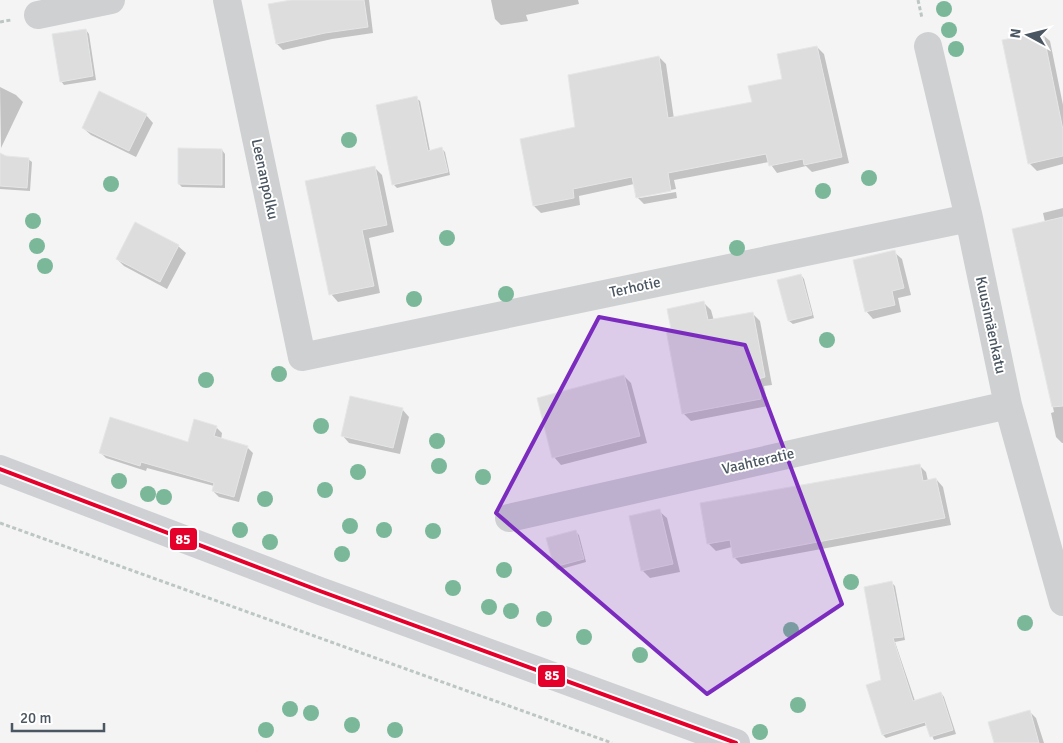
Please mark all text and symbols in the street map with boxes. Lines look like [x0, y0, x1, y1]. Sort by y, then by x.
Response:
north arrow [1003, 10, 1053, 60]
text: N [1007, 28, 1025, 39]
street label: Leenanpolku [248, 137, 282, 221]
street label: Terhotie [608, 273, 662, 301]
street label: Kuusimäenkatu [972, 275, 1010, 375]
street label: Vaahteratie [720, 444, 796, 478]
line badge: 85 [169, 527, 198, 551]
text: 85 [175, 531, 191, 548]
line badge: 85 [537, 664, 566, 688]
text: 85 [544, 667, 560, 684]
scale bar [12, 700, 105, 732]
text: 20 m [20, 709, 51, 727]

